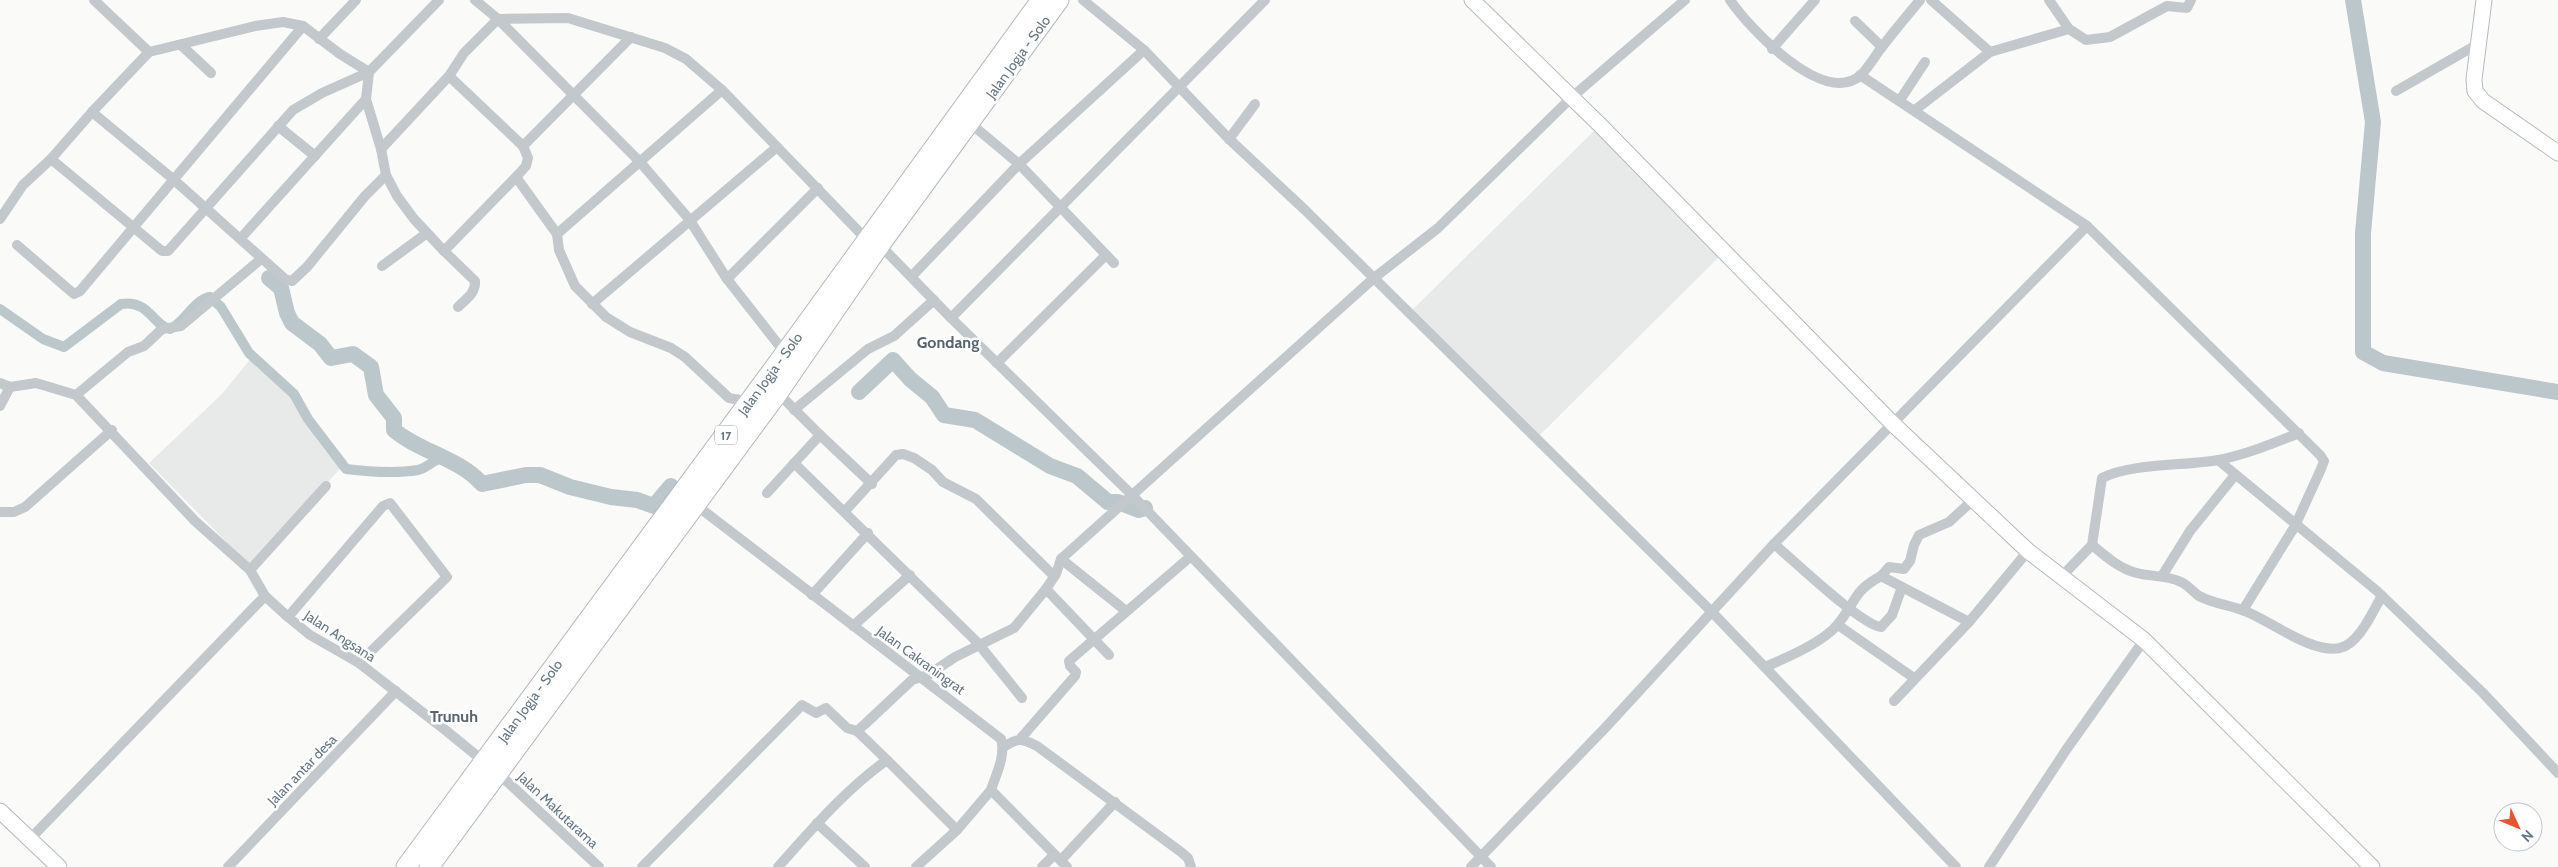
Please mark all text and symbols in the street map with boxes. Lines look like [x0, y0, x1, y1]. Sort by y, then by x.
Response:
street label: Jalan Jogja - Solo [981, 12, 1054, 103]
street label: Jalan Jogja - Solo [733, 329, 806, 420]
district label: Gondang [917, 333, 979, 352]
road number: 17 [715, 426, 737, 444]
street label: Jalan Angsana [300, 606, 379, 666]
street label: Jalan Cakraningrat [872, 621, 969, 698]
street label: Jalan Jogja - Solo [493, 656, 566, 747]
district label: Trunuh [430, 707, 478, 726]
street label: Jalan antar desa [263, 730, 341, 810]
street label: Jalan Makutarama [513, 767, 602, 852]
north arrow [2493, 802, 2543, 852]
text: N [2517, 826, 2537, 846]

